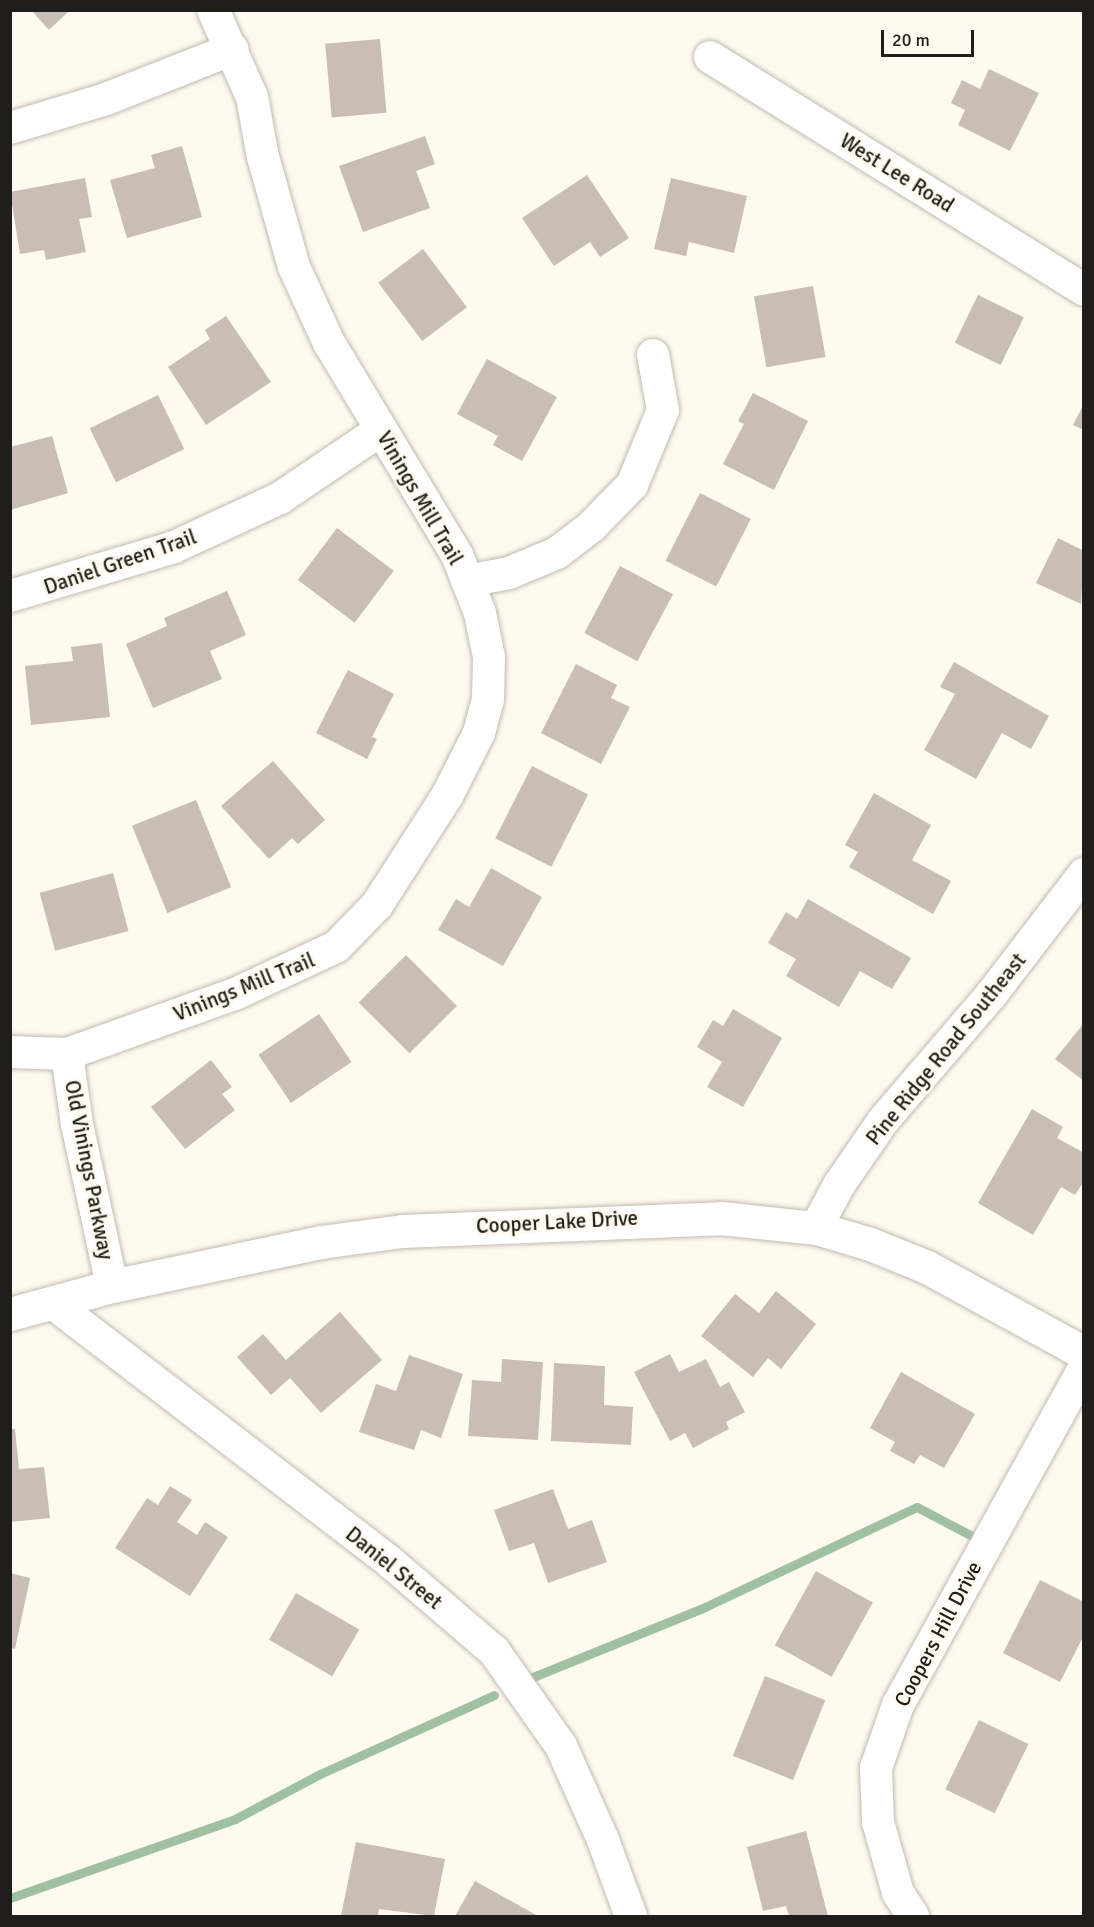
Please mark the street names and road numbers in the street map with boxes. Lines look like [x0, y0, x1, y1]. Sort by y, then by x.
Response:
street label: West Lee Road [835, 128, 959, 218]
street label: Vinings Mill Trail [372, 427, 468, 569]
street label: Daniel Green Trail [40, 524, 200, 600]
street label: Vinings Mill Trail [170, 947, 318, 1027]
street label: Pine Ridge Road Southeast [861, 948, 1031, 1150]
street label: Old Vinings Parkway [59, 1078, 119, 1262]
street label: Cooper Lake Drive [475, 1205, 639, 1239]
street label: Daniel Street [341, 1521, 447, 1615]
street label: Coopers Hill Drive [889, 1557, 987, 1711]

